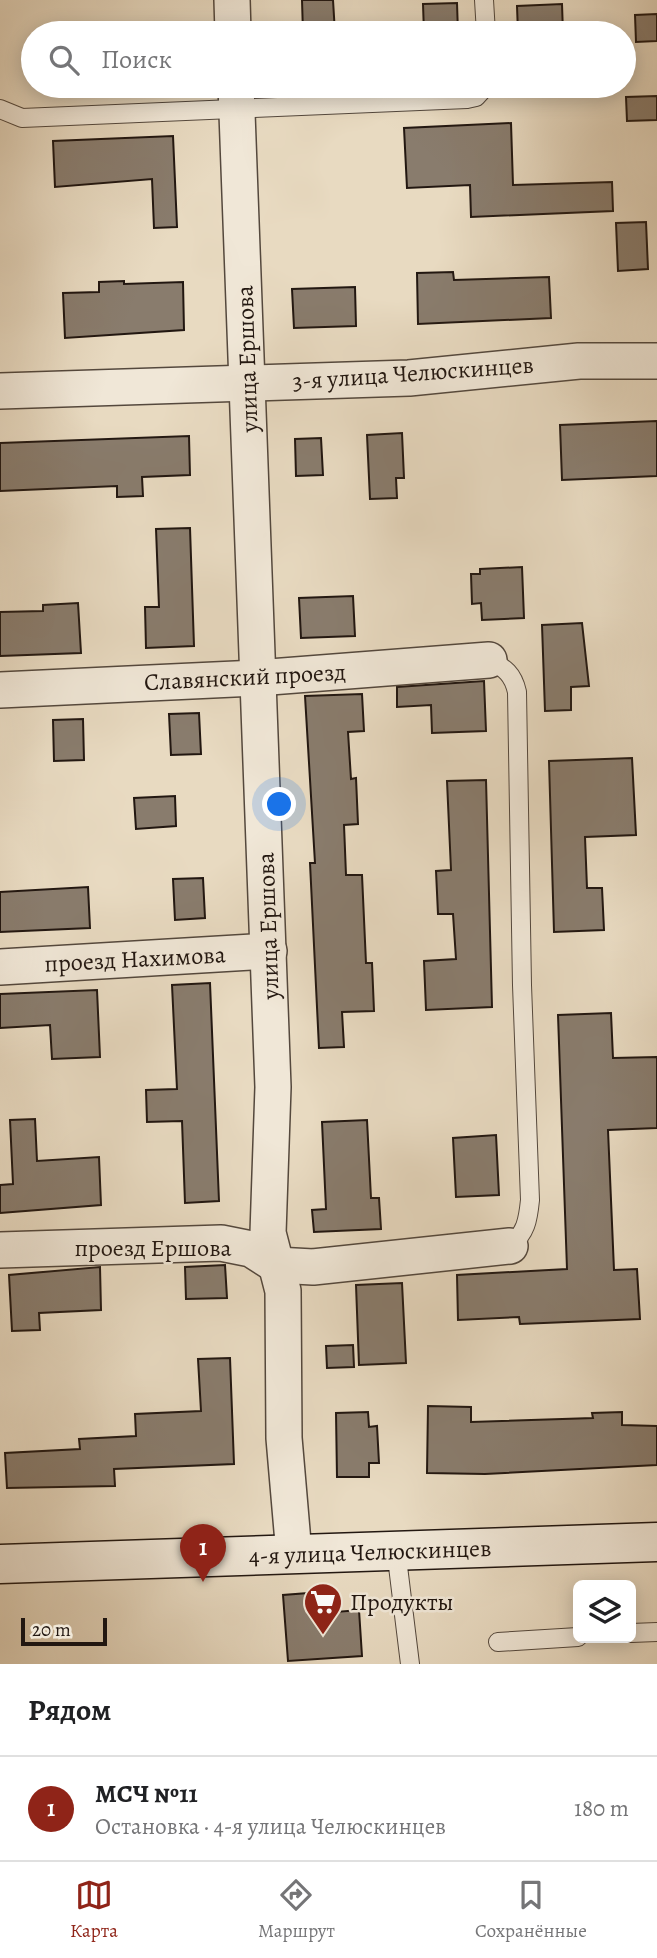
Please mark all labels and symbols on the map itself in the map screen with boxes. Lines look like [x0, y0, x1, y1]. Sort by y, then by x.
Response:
street label: улица Ершова [228, 285, 266, 434]
street label: 3-я улица Челюскинцев [291, 349, 535, 397]
street label: Славянский проезд [143, 656, 347, 698]
your location [262, 787, 296, 821]
street label: улица Ершова [249, 852, 287, 1001]
street label: проезд Нахимова [44, 938, 226, 980]
street label: проезд Ершова [74, 1232, 232, 1264]
pin: 1 [180, 1524, 226, 1582]
street label: 4-я улица Челюскинцев [248, 1532, 492, 1572]
supermarket icon: Продукты [302, 1581, 344, 1636]
place label: Продукты [350, 1586, 454, 1618]
scale bar [21, 1615, 107, 1647]

